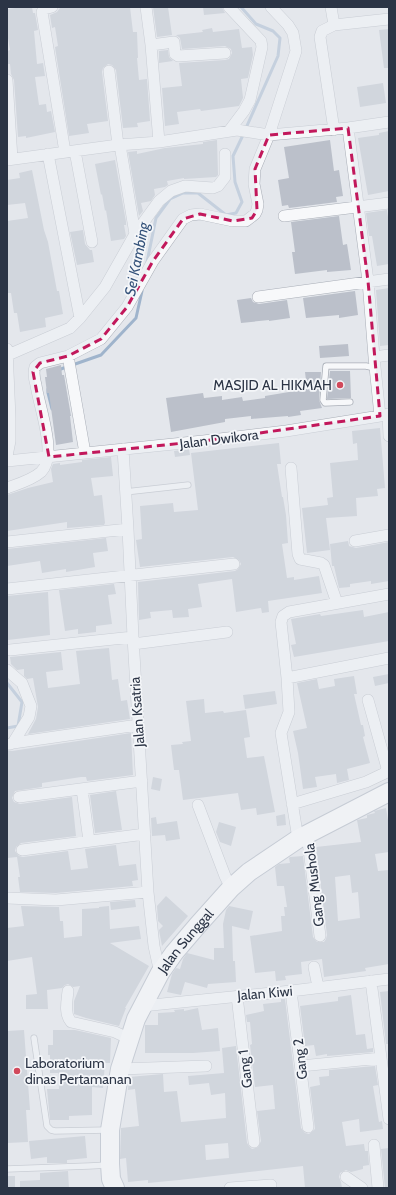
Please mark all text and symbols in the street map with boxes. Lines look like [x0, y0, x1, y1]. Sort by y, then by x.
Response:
water label: Sei Kambing [121, 219, 153, 298]
place label: MASJID AL HIKMAH [213, 376, 332, 394]
marker: MASJID AL HIKMAH [335, 380, 345, 390]
street label: Jalan Dwikora [178, 425, 260, 453]
street label: Jalan Ksatria [126, 676, 148, 749]
street label: Gang Mushola [300, 842, 328, 928]
street label: Jalan Sunggal [153, 904, 218, 978]
street label: Jalan Kiwi [236, 982, 293, 1004]
street label: Gang 2 [289, 1037, 311, 1081]
street label: Gang 1 [234, 1049, 256, 1089]
place label: Laboratorium dinas Pertamanan [25, 1054, 132, 1088]
marker: Laboratorium dinas Pertamanan [12, 1066, 22, 1076]

